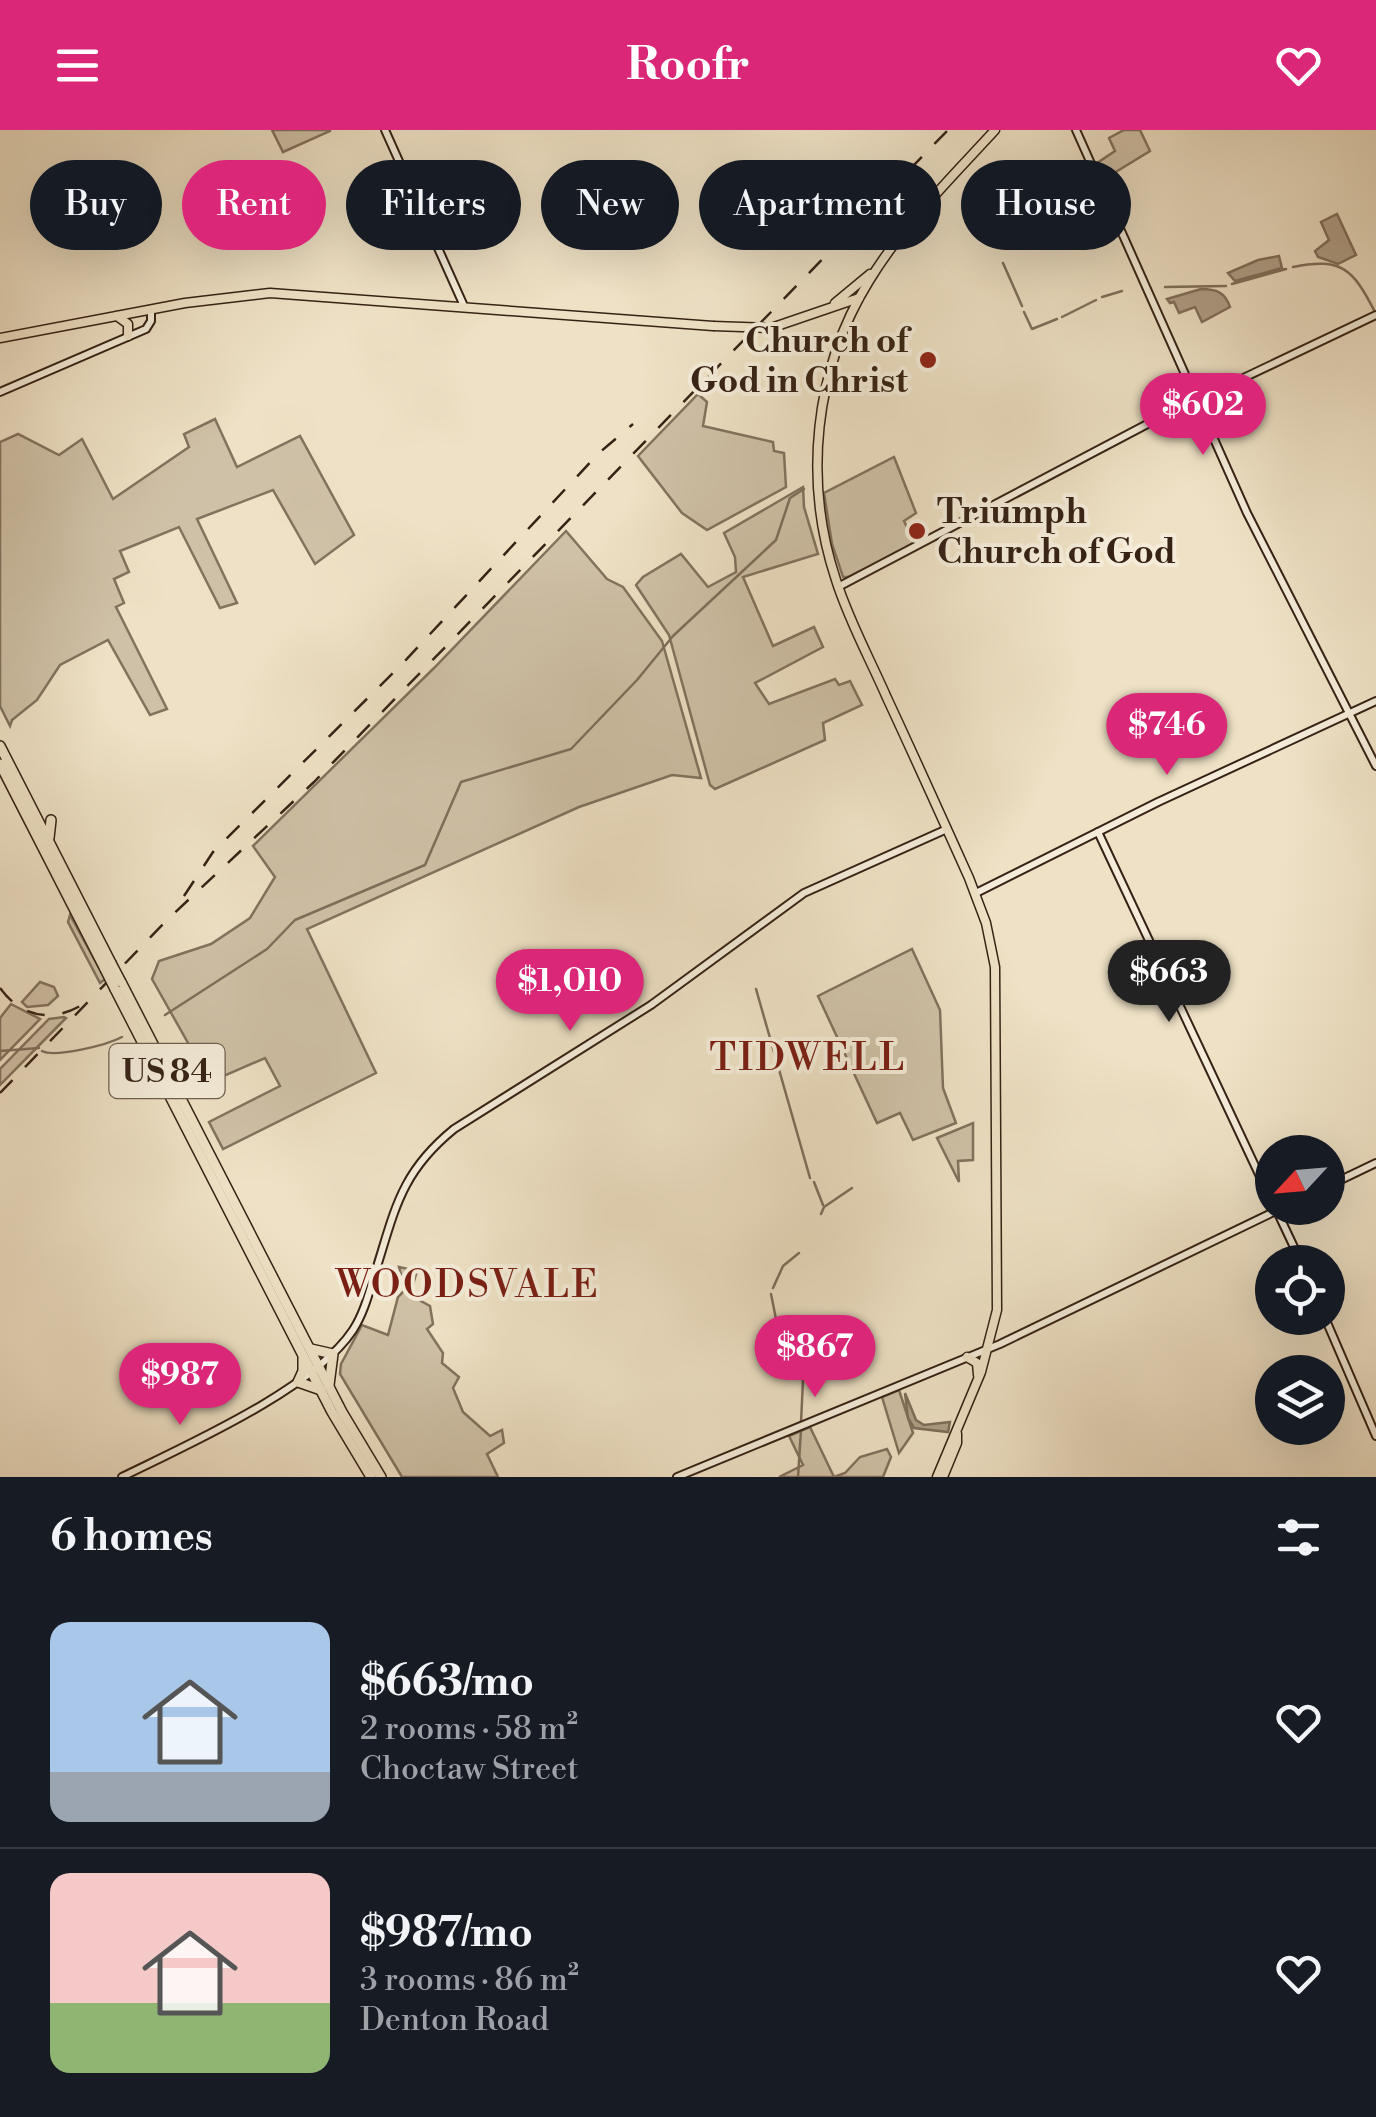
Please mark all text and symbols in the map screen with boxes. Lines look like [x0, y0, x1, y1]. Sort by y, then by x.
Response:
text: Roofr [626, 37, 750, 94]
icon: menu [50, 38, 105, 93]
icon: heart [1271, 38, 1326, 93]
chip: Buy [30, 160, 162, 250]
chip: Rent [182, 160, 326, 250]
chip: Filters [346, 160, 521, 250]
chip: New [541, 160, 679, 250]
chip: Apartment [699, 160, 941, 250]
chip: House [961, 160, 1131, 250]
place label: Church of God in Christ [690, 320, 912, 403]
marker: Church of God in Christ [917, 349, 939, 371]
pin: $602 [1144, 373, 1262, 458]
text: $602 [1162, 385, 1244, 425]
place label: Triumph Church of God [937, 491, 1176, 574]
marker: Triumph Church of God [906, 520, 928, 542]
pin: $746 [1108, 693, 1226, 778]
text: $746 [1128, 705, 1206, 745]
pin: $663 [1110, 940, 1228, 1025]
pin: $1,010 [489, 949, 651, 1034]
text: $663 [1130, 952, 1208, 992]
text: $1,010 [518, 961, 622, 1001]
district label: TIDWELL [709, 1035, 907, 1082]
road number: US 84 [110, 1044, 224, 1098]
north arrow [1255, 1135, 1345, 1225]
map controls [1255, 1135, 1345, 1445]
button: locate [1255, 1245, 1345, 1335]
district label: WOODSVALE [335, 1262, 600, 1309]
pin: $867 [756, 1315, 874, 1400]
text: $867 [777, 1327, 853, 1367]
pin: $987 [121, 1343, 239, 1428]
text: $987 [141, 1355, 219, 1395]
button: layers [1255, 1355, 1345, 1445]
icon: filters [1271, 1510, 1326, 1565]
text: 6 homes [50, 1511, 213, 1564]
text: $663/mo [360, 1656, 534, 1709]
icon: home [130, 1662, 250, 1782]
icon: heart [1271, 1695, 1326, 1750]
text: 2 rooms · 58 m² [360, 1709, 578, 1749]
text: Choctaw Street [360, 1749, 579, 1789]
text: $987/mo [360, 1907, 533, 1960]
icon: home [130, 1913, 250, 2033]
icon: heart [1271, 1946, 1326, 2001]
text: 3 rooms · 86 m² [360, 1960, 579, 2000]
text: Denton Road [360, 2000, 549, 2040]

